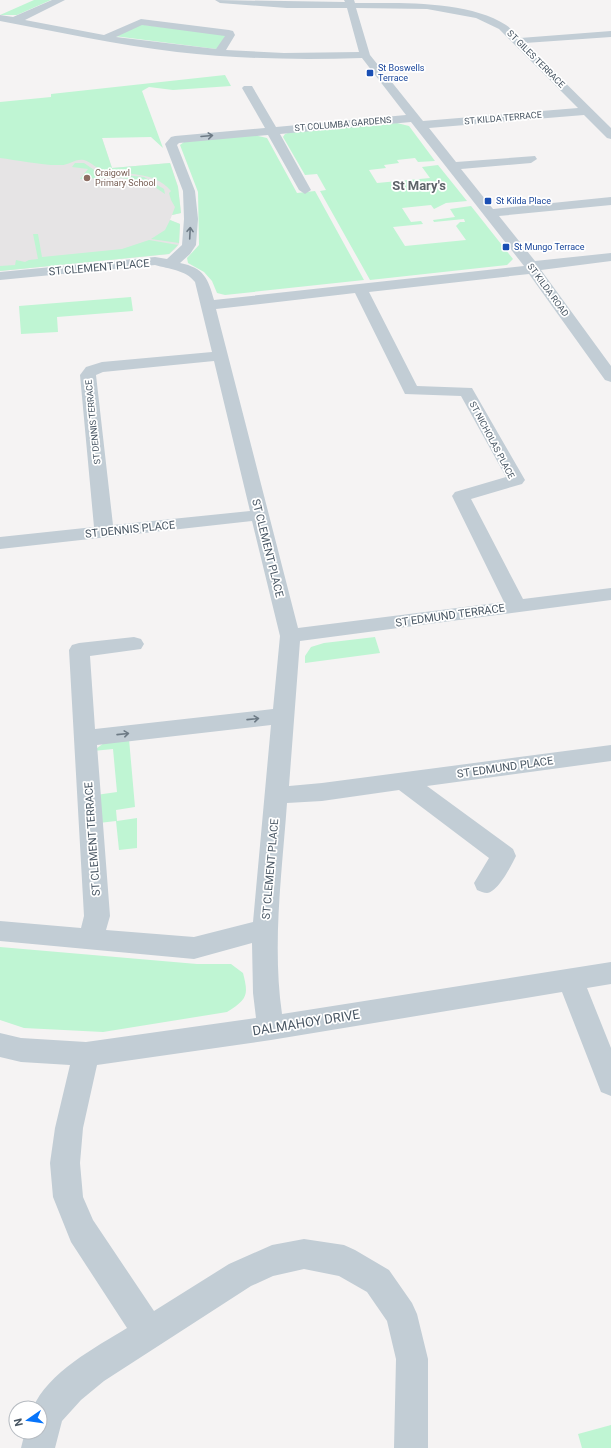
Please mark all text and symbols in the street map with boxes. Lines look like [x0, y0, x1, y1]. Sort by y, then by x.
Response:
street label: ST GILES TERRACE [505, 28, 567, 90]
place label: St Boswells Terrace [378, 63, 425, 83]
marker: St Boswells Terrace [365, 68, 375, 78]
street label: ST KILDA TERRACE [464, 110, 542, 126]
street label: ST COLUMBA GARDENS [294, 115, 392, 133]
one-way arrow [200, 132, 213, 139]
place label: Craigowl Primary School [95, 168, 156, 188]
marker: Craigowl Primary School [82, 173, 92, 183]
district label: St Mary's [392, 178, 446, 193]
marker: St Kilda Place [483, 196, 493, 206]
place label: St Kilda Place [496, 196, 551, 206]
one-way arrow [186, 227, 194, 240]
marker: St Mungo Terrace [501, 242, 511, 252]
place label: St Mungo Terrace [514, 242, 585, 252]
street label: ST CLEMENT PLACE [48, 257, 150, 278]
street label: ST KILDA ROAD [525, 262, 571, 319]
street label: ST DENNIS TERRACE [84, 379, 102, 465]
street label: ST NICHOLAS PLACE [467, 400, 517, 480]
street label: ST CLEMENT PLACE [249, 498, 286, 599]
street label: ST DENNIS PLACE [84, 518, 176, 541]
street label: ST EDMUND TERRACE [395, 601, 506, 630]
one-way arrow [246, 715, 259, 723]
one-way arrow [116, 730, 129, 737]
street label: ST EDMUND PLACE [456, 754, 554, 781]
street label: ST CLEMENT TERRACE [82, 782, 103, 896]
street label: ST CLEMENT PLACE [260, 818, 281, 920]
street label: DALMAHOY DRIVE [251, 1007, 361, 1038]
north arrow [8, 1400, 48, 1440]
text: N [11, 1417, 26, 1427]

